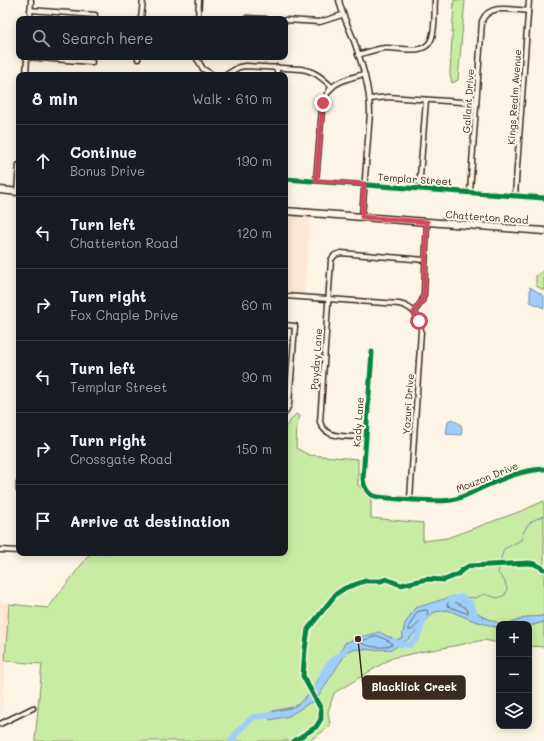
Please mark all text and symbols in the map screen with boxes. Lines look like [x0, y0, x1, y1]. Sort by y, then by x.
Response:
search box [16, 16, 288, 60]
icon: search [30, 27, 52, 49]
text: Search here [62, 28, 153, 48]
street label: Kings Realm Avenue [504, 49, 524, 145]
street label: Gallant Drive [459, 68, 477, 134]
text: 8 min [32, 87, 78, 109]
text: Walk · 610 m [192, 90, 272, 107]
route end [314, 94, 332, 112]
text: Continue [70, 142, 137, 162]
icon: ahead [32, 150, 54, 172]
text: 190 m [236, 152, 272, 169]
text: Bonus Drive [70, 162, 145, 179]
street label: Templar Street [377, 169, 453, 189]
street label: Chatterton Road [445, 207, 529, 227]
text: Turn left [70, 214, 135, 234]
icon: left [32, 222, 54, 244]
text: 120 m [236, 224, 272, 241]
text: Chatterton Road [70, 234, 178, 251]
text: Turn right [70, 286, 147, 306]
icon: right [32, 294, 54, 316]
text: 60 m [242, 296, 272, 313]
text: Fox Chaple Drive [70, 306, 178, 323]
route start [410, 312, 428, 330]
street label: Payday Lane [307, 328, 325, 390]
text: Turn left [70, 358, 135, 378]
icon: left [32, 366, 54, 388]
text: 90 m [242, 368, 272, 385]
street label: Yozuri Drive [399, 373, 417, 435]
text: Templar Street [70, 378, 167, 395]
street label: Kady Lane [349, 396, 367, 448]
text: Turn right [70, 430, 147, 450]
icon: right [32, 438, 54, 460]
text: 150 m [236, 440, 272, 457]
text: Crossgate Road [70, 450, 172, 467]
street label: Mouzon Drive [454, 458, 520, 496]
icon: arrive [32, 510, 54, 532]
text: Arrive at destination [70, 511, 230, 531]
map controls [496, 621, 532, 729]
button: + [496, 621, 532, 657]
button: − [496, 657, 532, 693]
callout: Blacklick Creek [363, 676, 465, 699]
text: Blacklick Creek [371, 679, 457, 694]
button: layers [496, 693, 532, 729]

